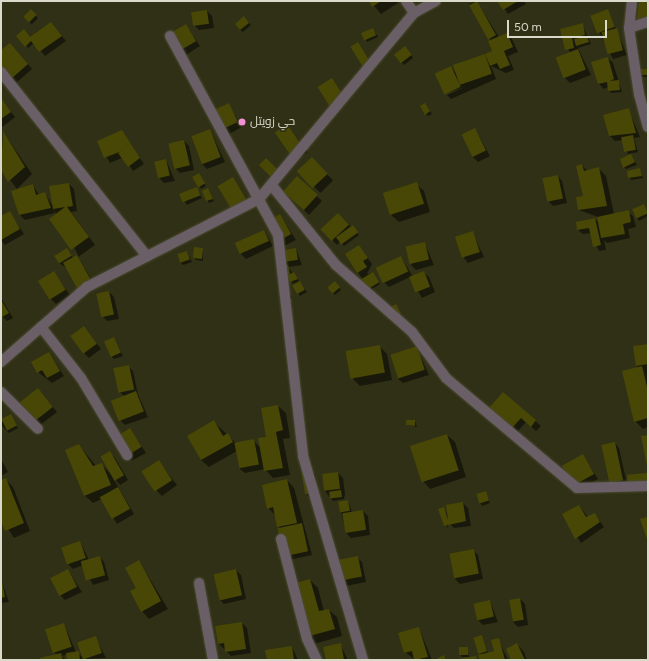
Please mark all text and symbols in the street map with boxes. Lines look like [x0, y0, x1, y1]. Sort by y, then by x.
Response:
scale bar [509, 12, 609, 38]
text: 50 m [514, 20, 542, 34]
place label: حي زويتل [250, 115, 295, 129]
marker: حي زويتل [237, 117, 247, 127]

